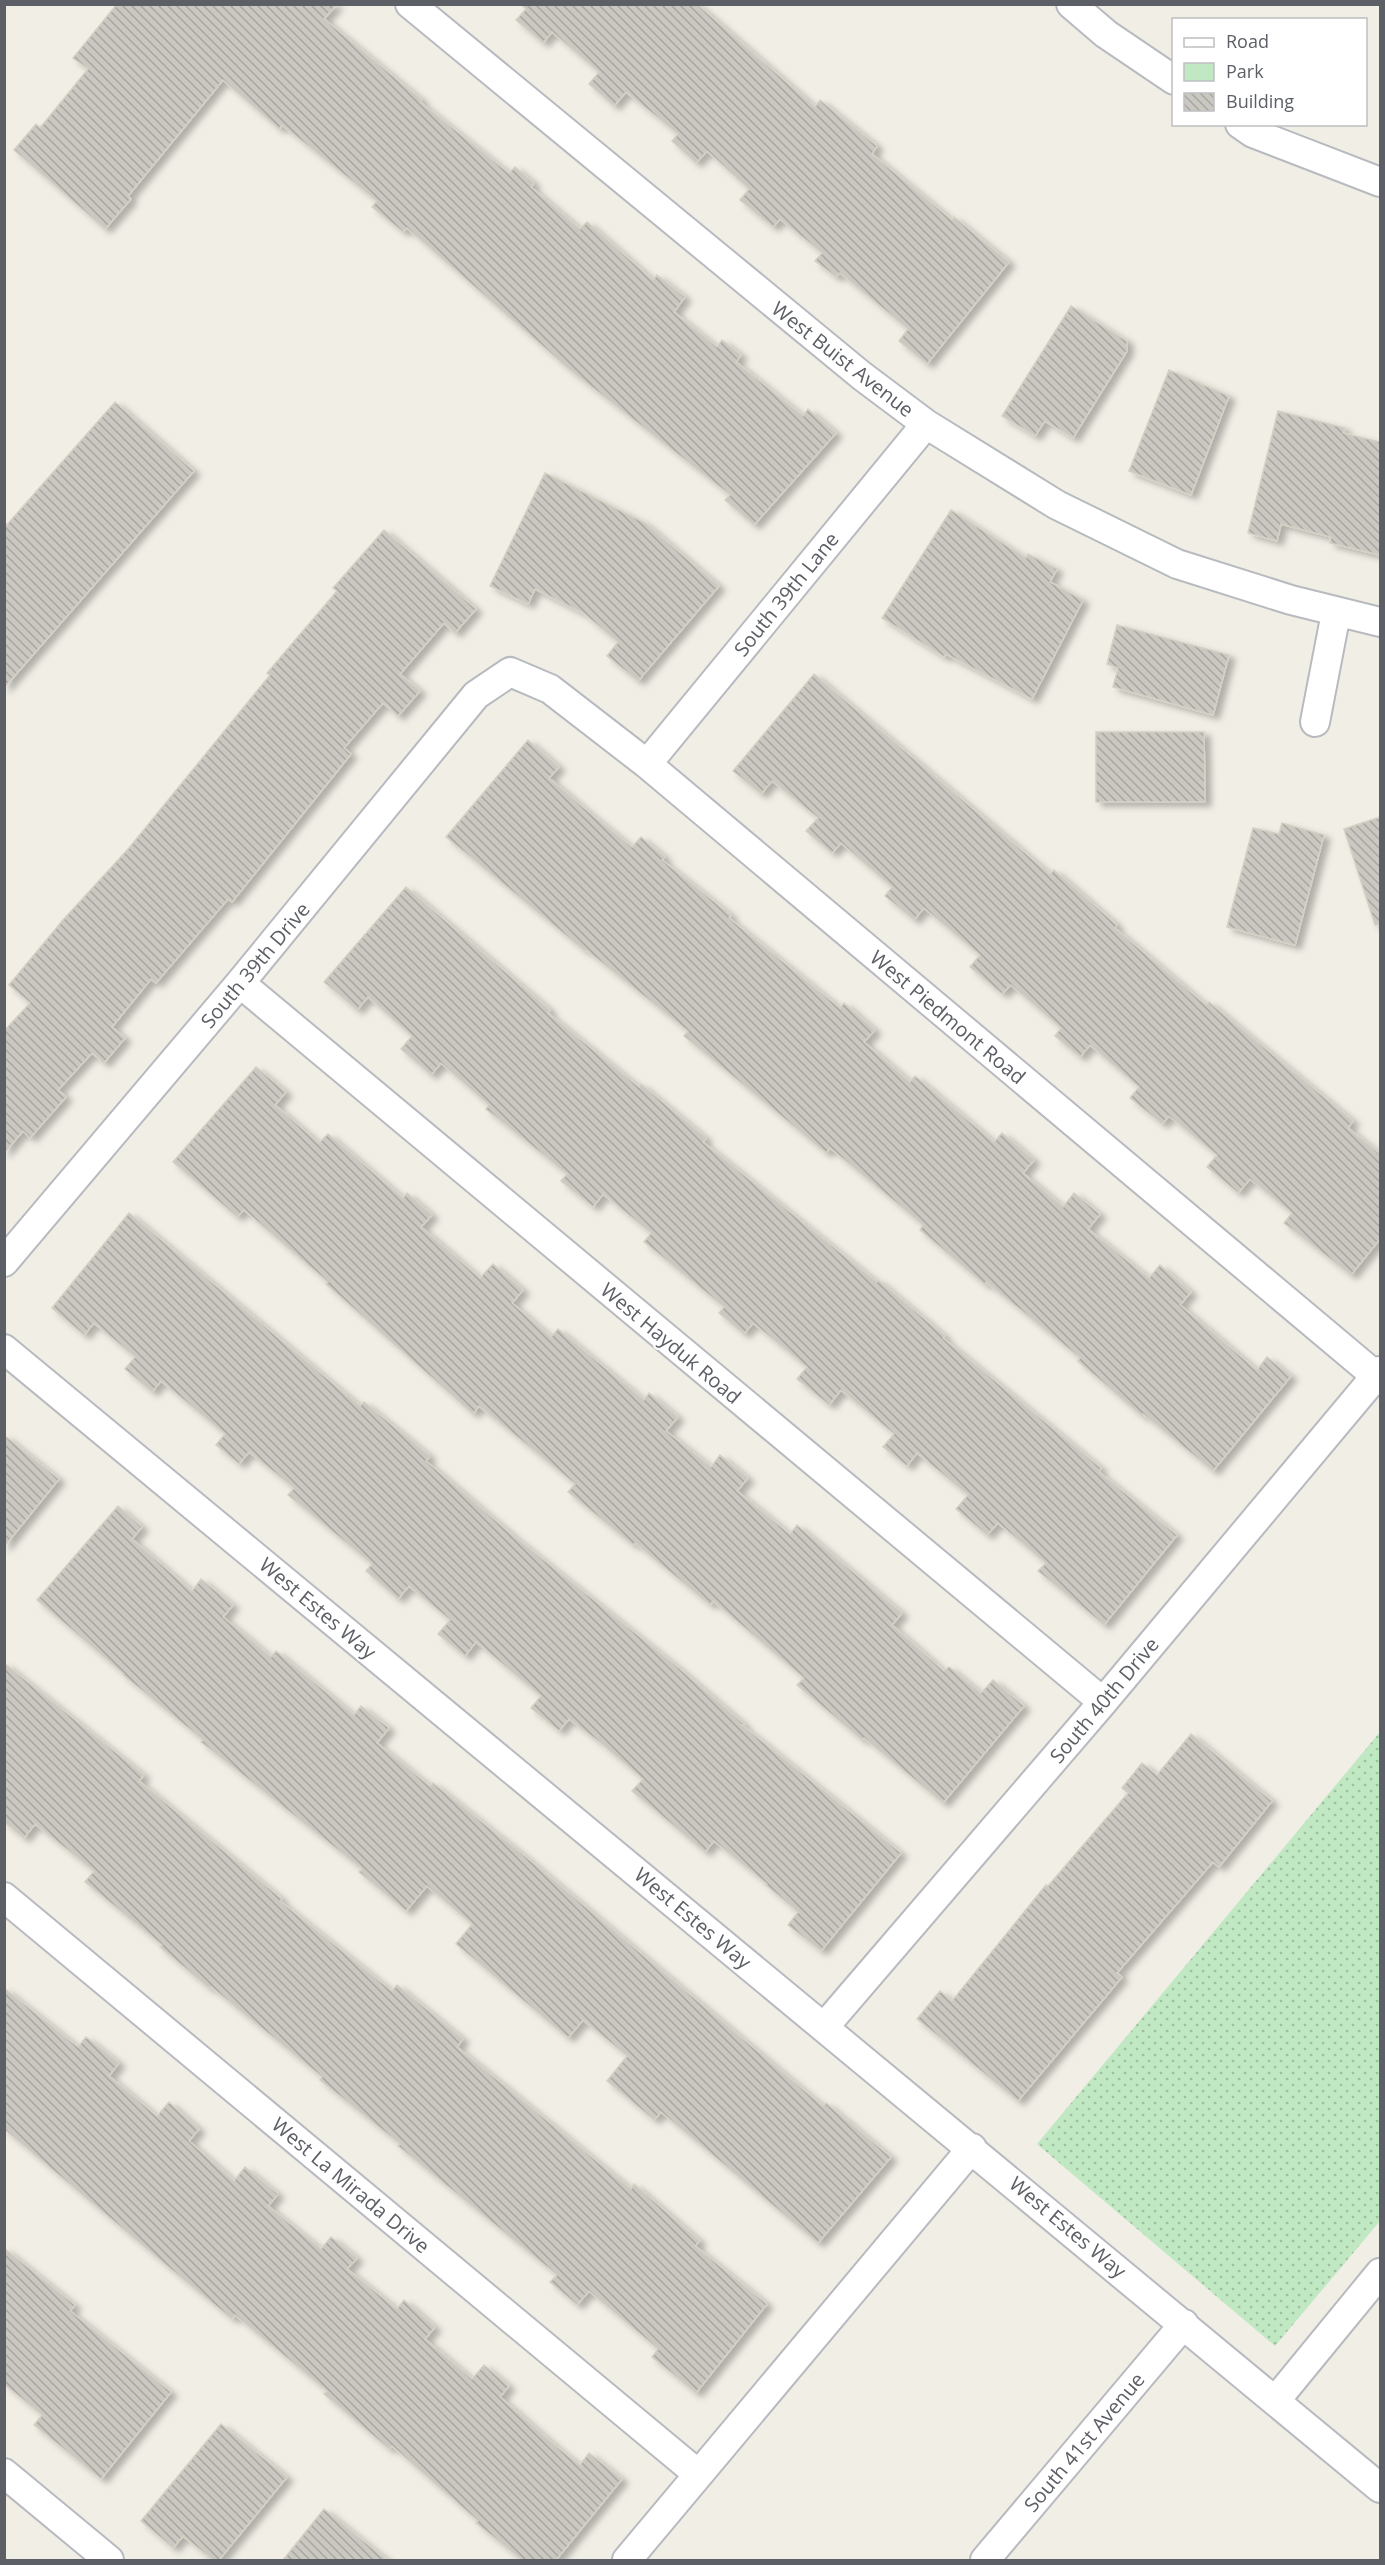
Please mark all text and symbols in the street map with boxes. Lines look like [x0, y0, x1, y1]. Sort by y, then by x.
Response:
legend [1172, 18, 1367, 126]
text: Road [1226, 29, 1269, 53]
text: Park [1226, 59, 1264, 83]
text: Building [1226, 89, 1294, 113]
street label: West Buist Avenue [766, 295, 920, 423]
street label: South 39th Lane [728, 526, 844, 662]
street label: South 39th Drive [194, 896, 316, 1034]
street label: West Piedmont Road [865, 944, 1031, 1090]
street label: West Hayduk Road [595, 1276, 747, 1410]
street label: West Estes Way [254, 1551, 383, 1666]
street label: South 40th Drive [1043, 1631, 1165, 1769]
street label: West Estes Way [629, 1861, 758, 1976]
street label: West La Mirada Drive [266, 2111, 436, 2259]
street label: West Estes Way [1004, 2170, 1133, 2285]
street label: South 41st Avenue [1018, 2367, 1150, 2517]

